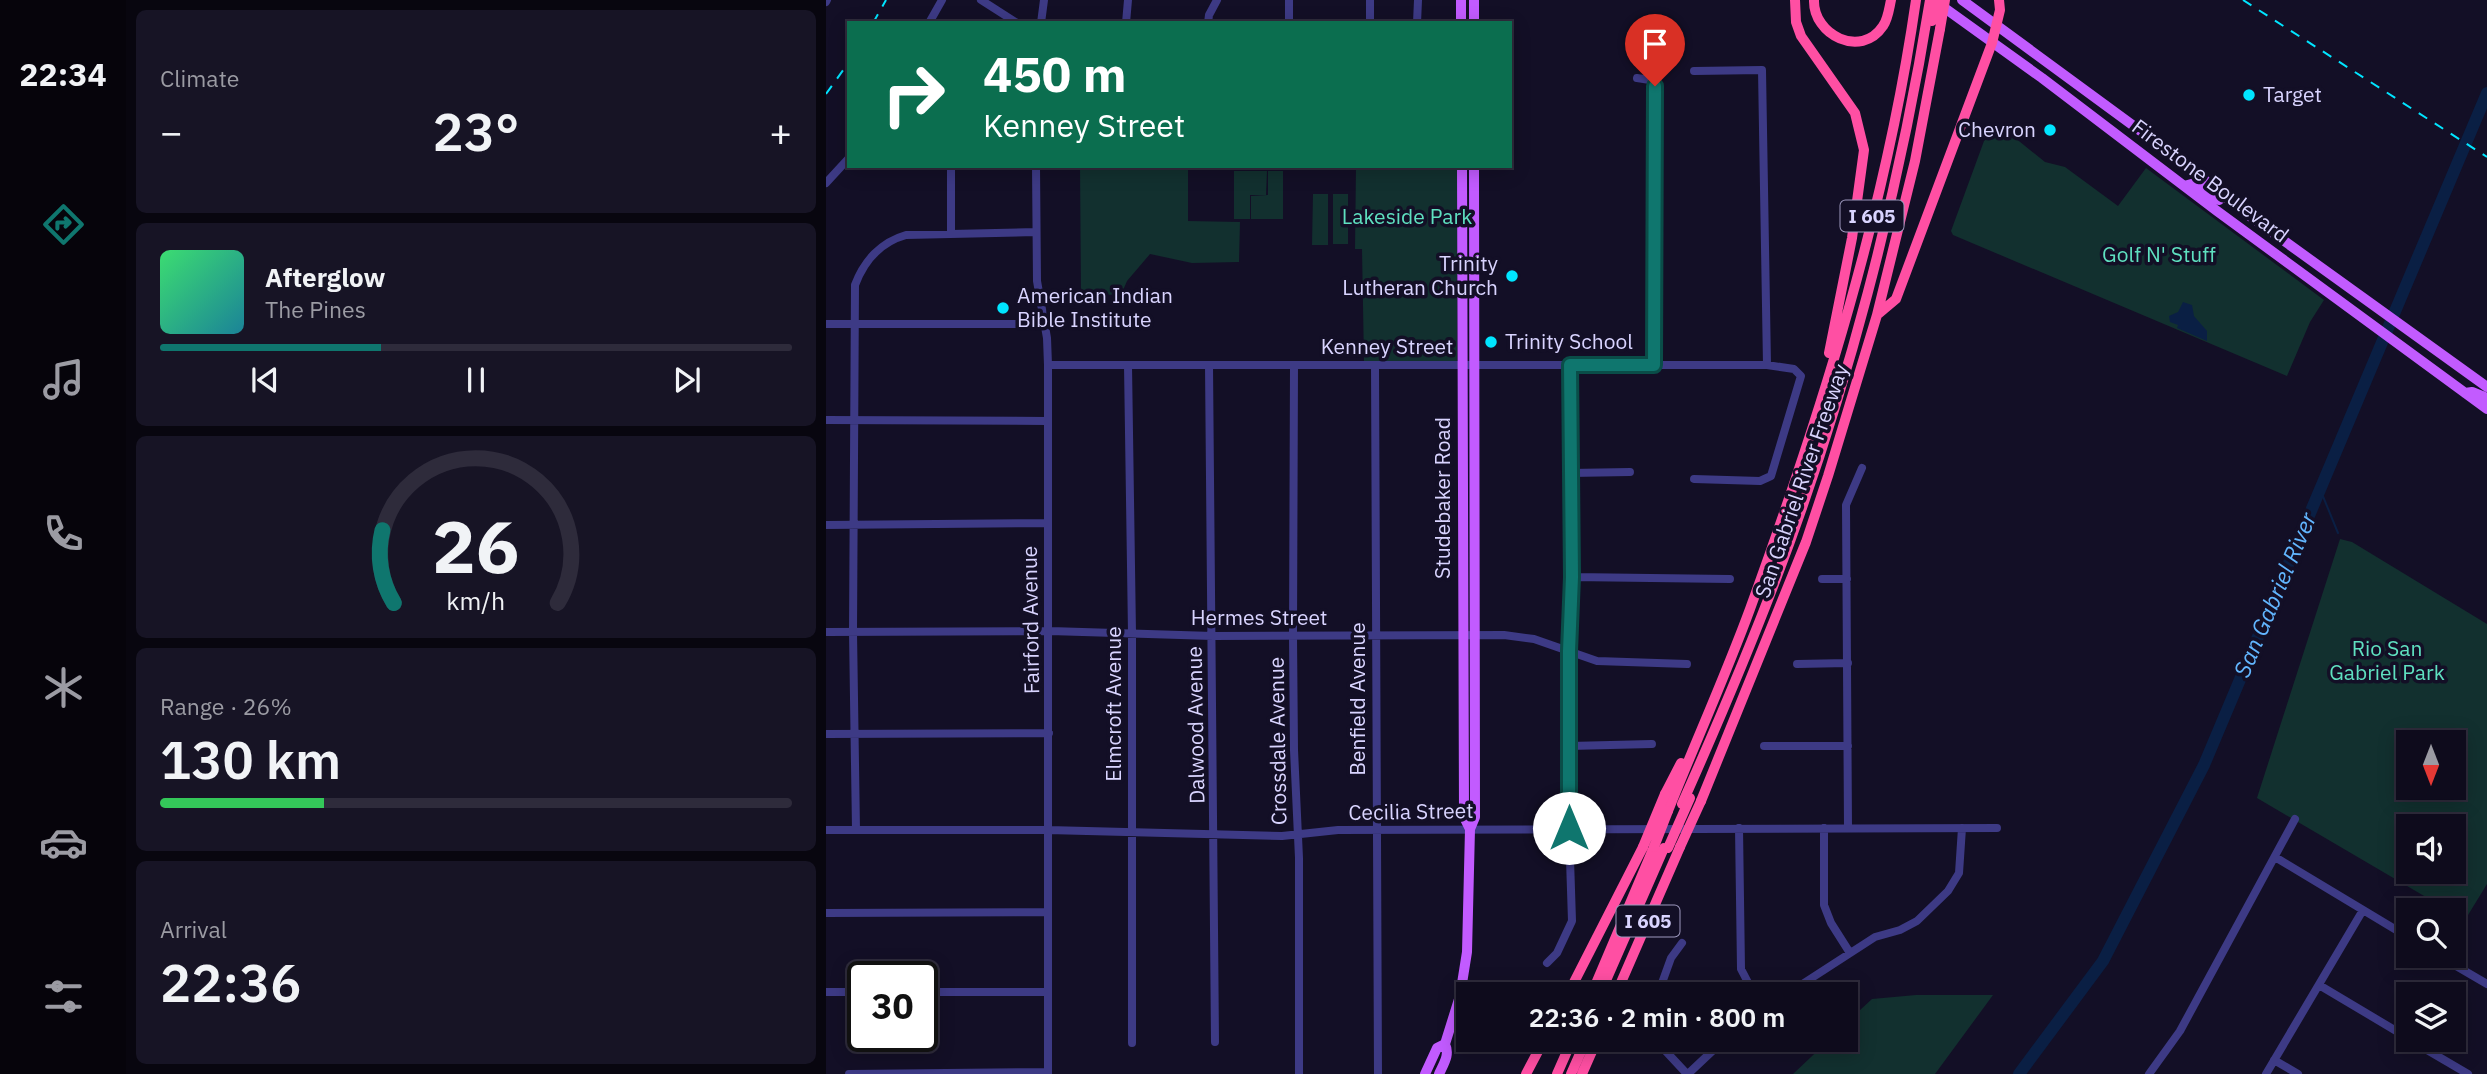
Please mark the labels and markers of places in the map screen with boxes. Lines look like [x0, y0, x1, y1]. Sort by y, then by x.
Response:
pin [1625, 14, 1685, 86]
place label: Target [2263, 80, 2322, 108]
marker: Target [2241, 87, 2257, 103]
place label: Chevron [1958, 115, 2036, 143]
marker: Chevron [2042, 122, 2058, 138]
place label: Trinity Lutheran Church [1342, 249, 1499, 301]
marker: Trinity Lutheran Church [1504, 268, 1520, 284]
place label: American Indian Bible Institute [1017, 281, 1173, 333]
marker: American Indian Bible Institute [995, 300, 1011, 316]
place label: Trinity School [1505, 327, 1633, 355]
marker: Trinity School [1483, 334, 1499, 350]

